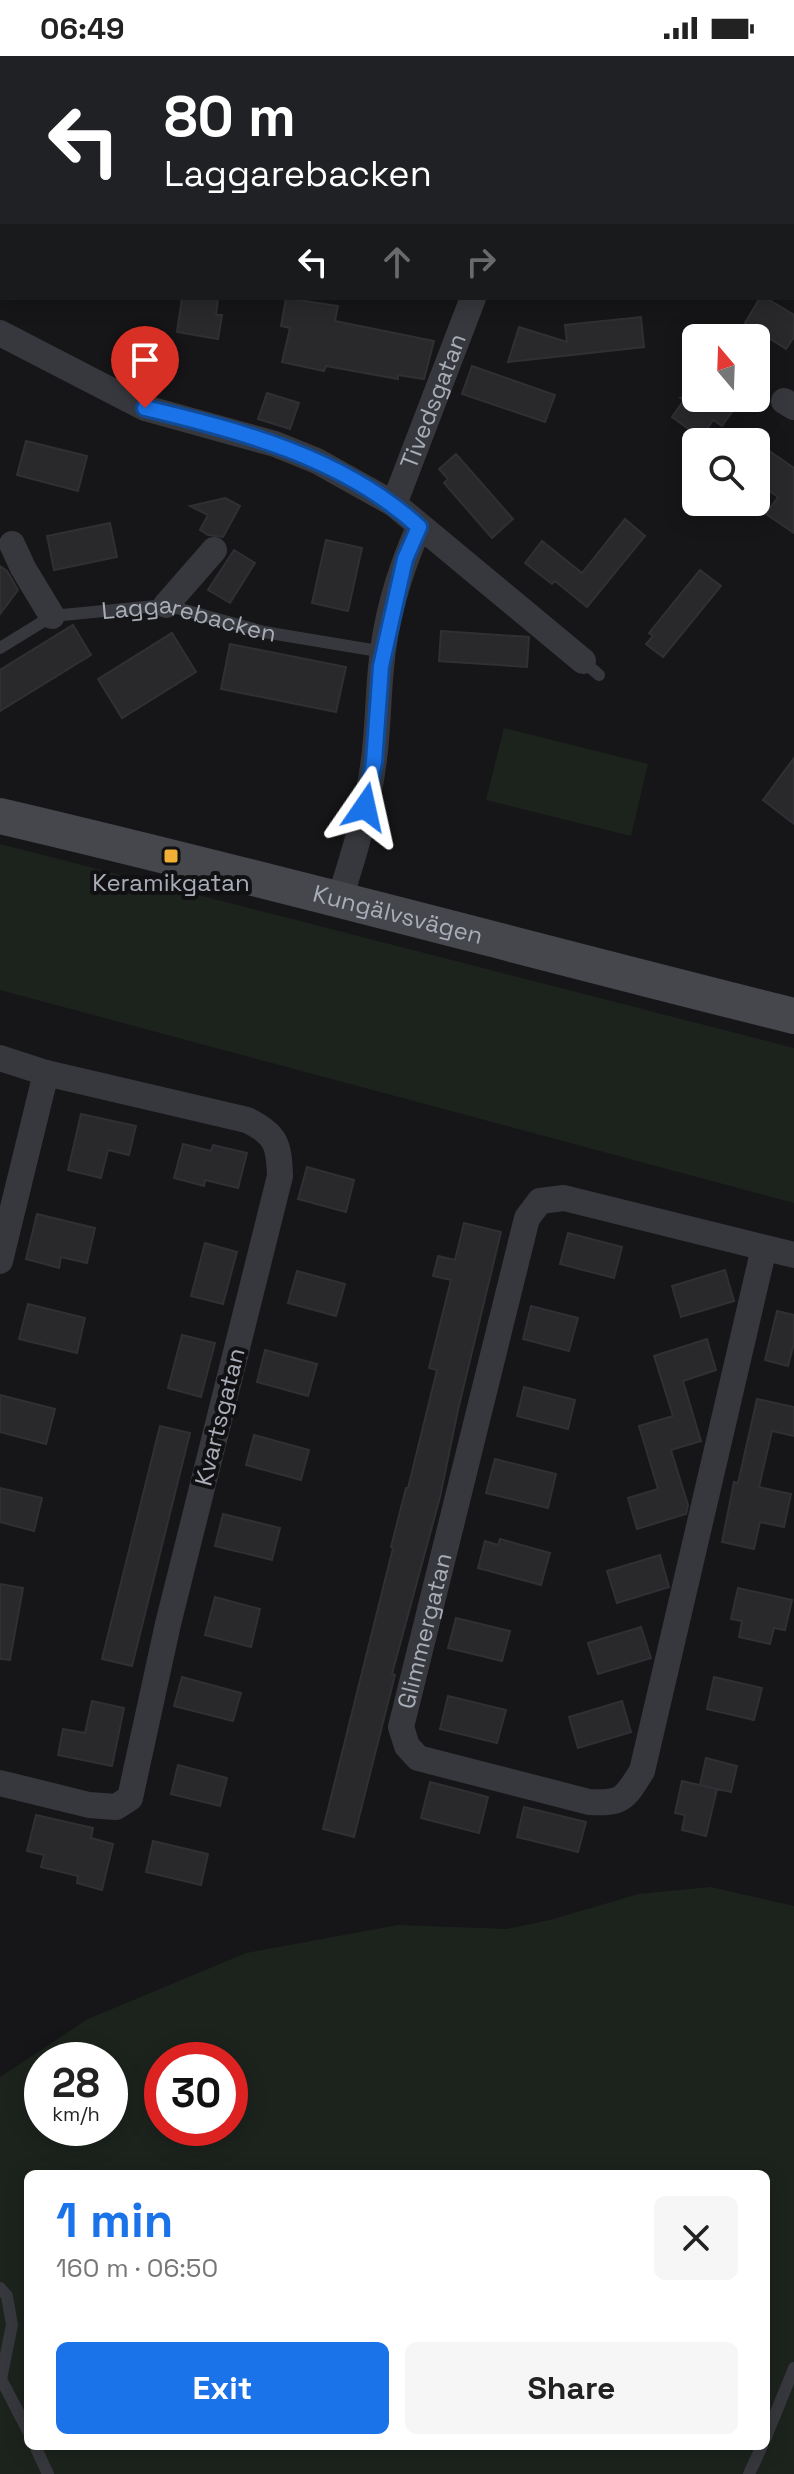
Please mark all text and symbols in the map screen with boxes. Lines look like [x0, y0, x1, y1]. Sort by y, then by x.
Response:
text: 06:49 [40, 9, 125, 48]
text: 80 m [164, 81, 296, 152]
icon: left [32, 88, 136, 192]
text: Laggarebacken [164, 151, 432, 197]
icon: left [291, 240, 335, 284]
icon: ahead [375, 240, 419, 284]
icon: right [459, 240, 503, 284]
north arrow [682, 324, 770, 412]
map controls [682, 324, 770, 516]
pin [111, 326, 179, 408]
street label: Tivedsgatan [393, 329, 473, 473]
icon: arrive [123, 338, 167, 382]
button: search [682, 428, 770, 516]
street label: Laggarebacken [100, 588, 279, 649]
position arrow [323, 765, 407, 849]
marker: Keramikgatan [162, 847, 180, 865]
place label: Keramikgatan [92, 867, 250, 898]
street label: Kungälvsvägen [310, 878, 486, 951]
street label: Kvartsgatan [187, 1345, 252, 1489]
street label: Glimmergatan [390, 1549, 459, 1712]
speed limit sign: 30 [144, 2042, 248, 2146]
text: 28 [52, 2058, 100, 2109]
text: km/h [52, 2101, 100, 2127]
text: 1 min [56, 2190, 173, 2251]
button: close [654, 2196, 738, 2280]
text: 160 m · 06:50 [56, 2251, 218, 2285]
button: Exit [56, 2342, 389, 2434]
button: Share [405, 2342, 738, 2434]

